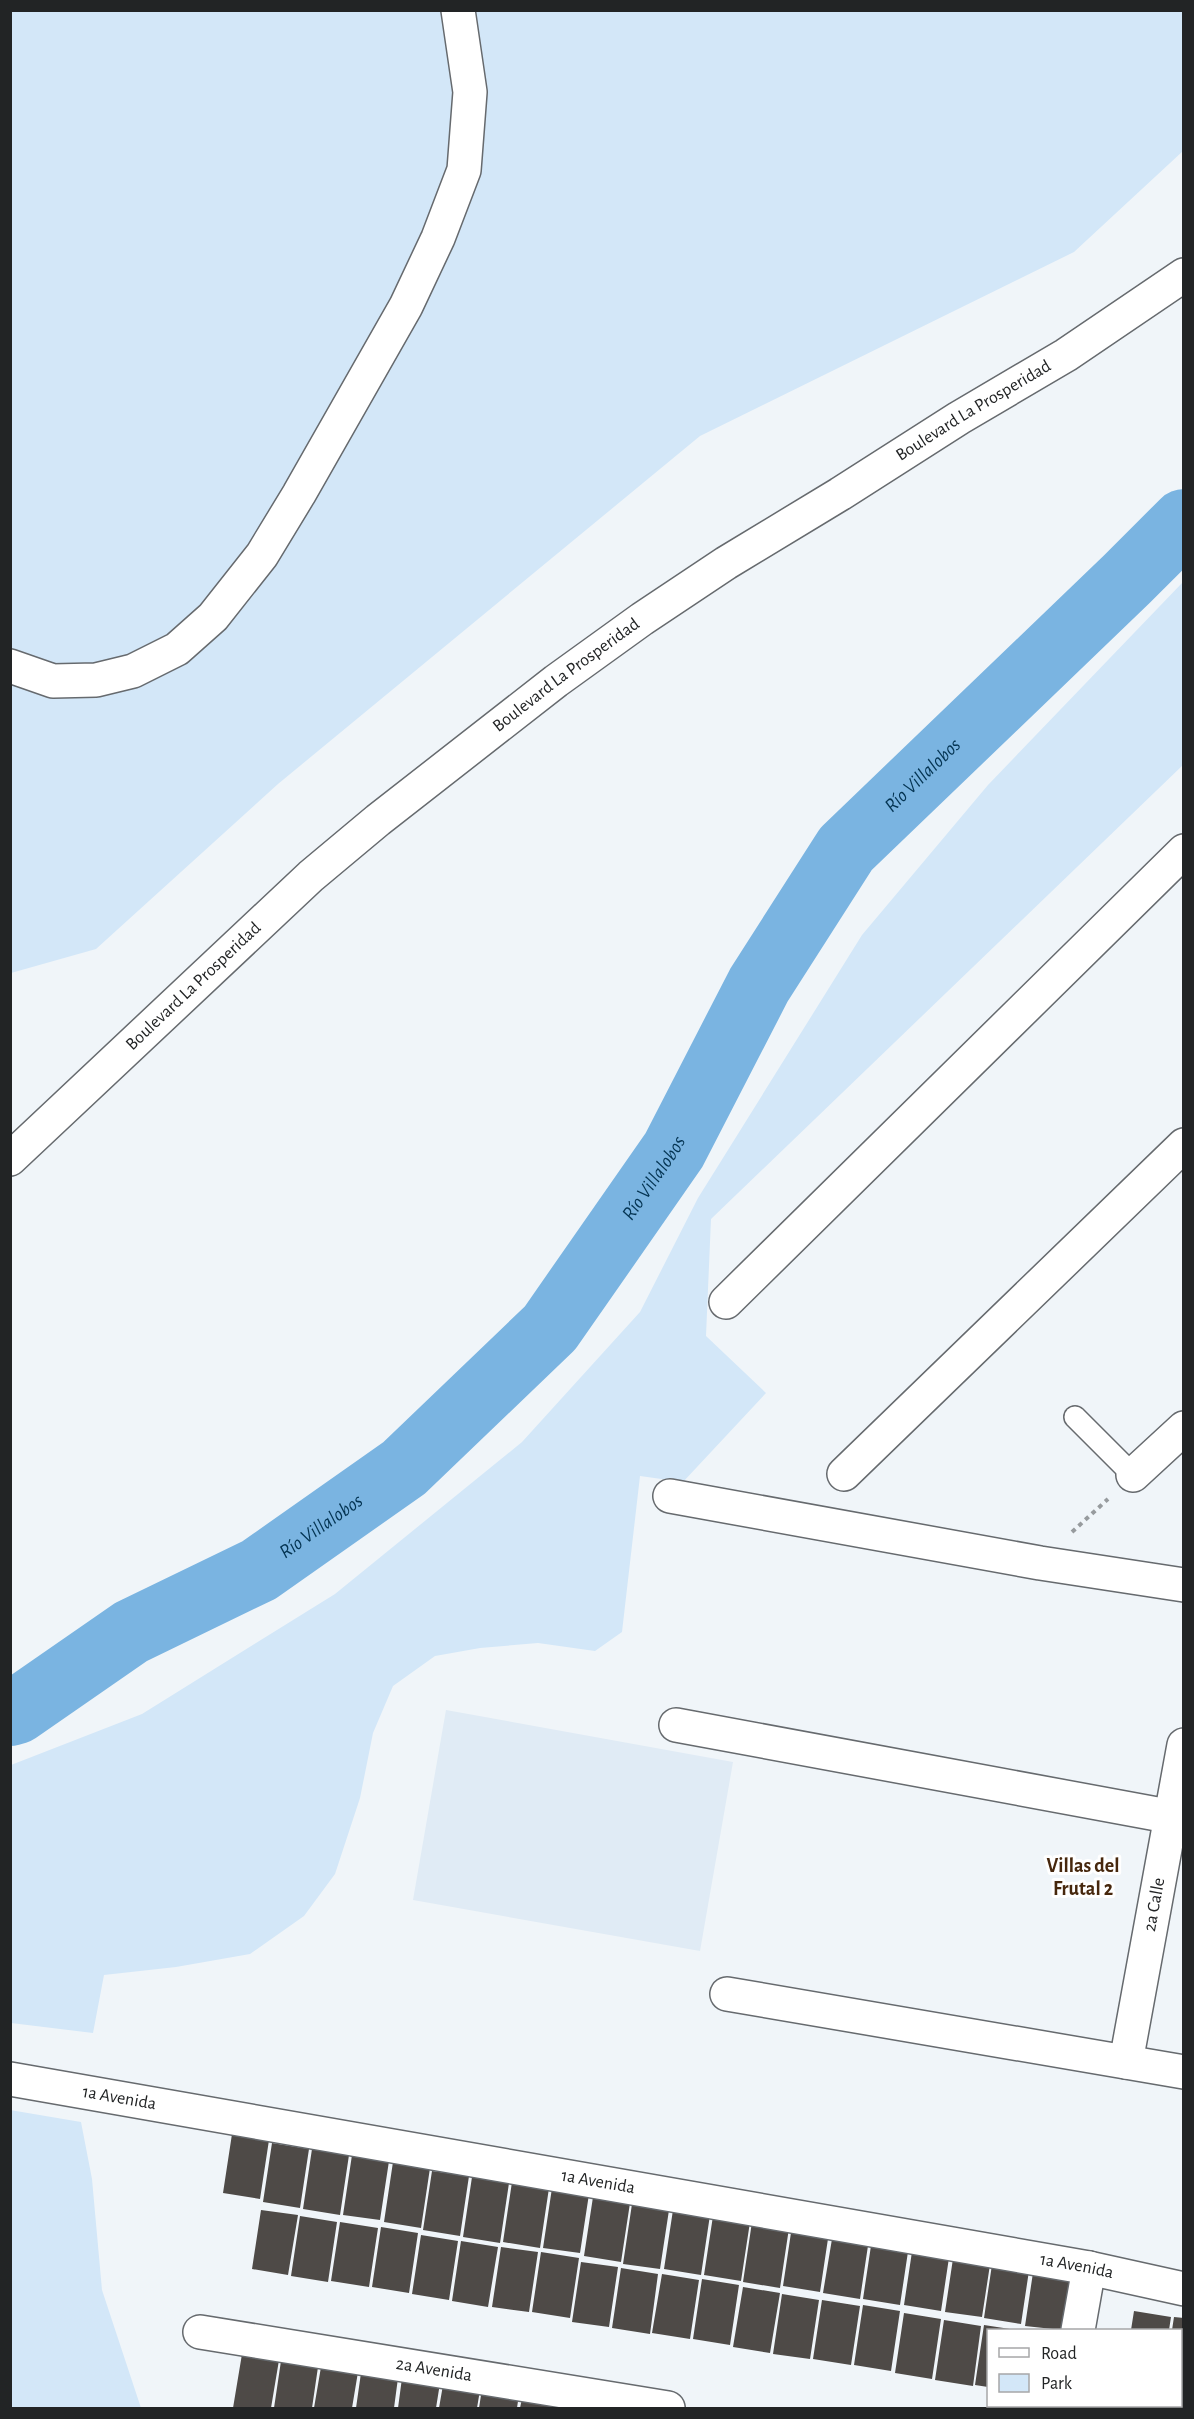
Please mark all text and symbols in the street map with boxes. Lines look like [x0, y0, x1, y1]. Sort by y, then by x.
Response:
street label: Boulevard La Prosperidad [893, 357, 1054, 465]
street label: Boulevard La Prosperidad [490, 615, 643, 736]
water label: Río Villalobos [881, 734, 965, 816]
street label: Boulevard La Prosperidad [123, 919, 265, 1054]
water label: Río Villalobos [618, 1133, 689, 1224]
water label: Río Villalobos [276, 1490, 367, 1562]
district label: Villas del Frutal 2 [1047, 1856, 1119, 1899]
street label: 2a Calle [1141, 1876, 1169, 1933]
street label: 1a Avenida [81, 2083, 158, 2113]
street label: 1a Avenida [560, 2167, 636, 2197]
street label: 1a Avenida [1038, 2251, 1115, 2282]
legend [987, 2329, 1182, 2407]
text: Road [1041, 2345, 1077, 2363]
street label: 2a Avenida [395, 2355, 473, 2385]
text: Park [1041, 2375, 1073, 2393]

